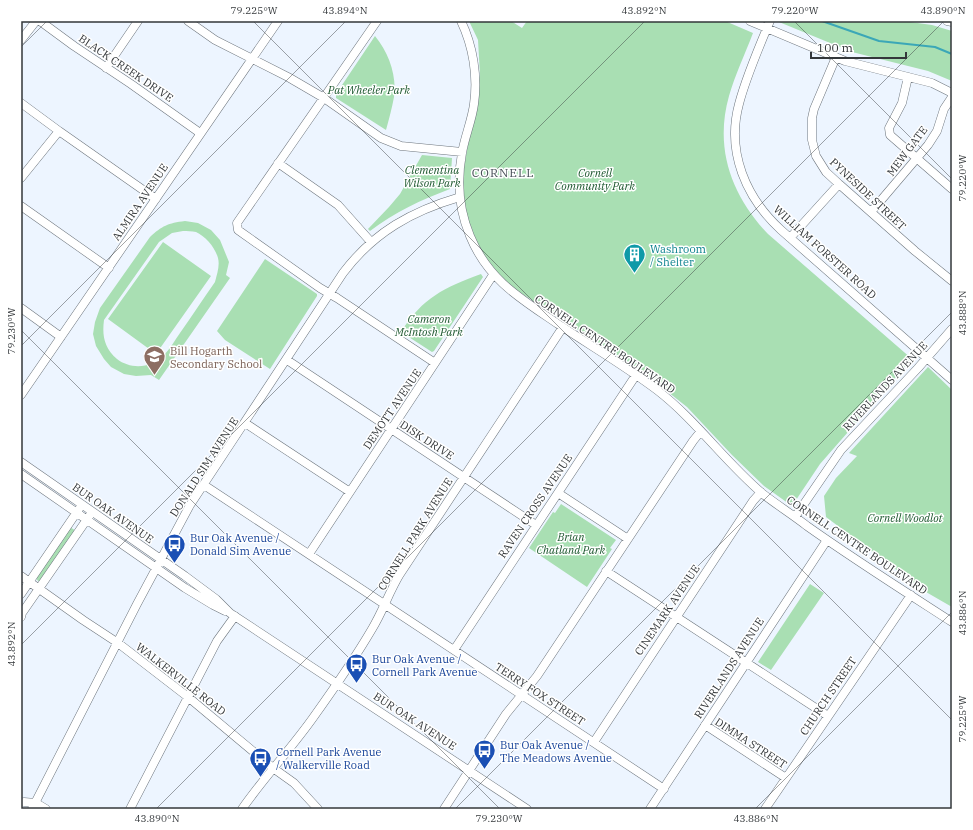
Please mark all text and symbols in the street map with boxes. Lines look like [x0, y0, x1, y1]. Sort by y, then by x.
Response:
text: 79.225°W [230, 4, 278, 17]
text: 43.894°N [322, 4, 368, 17]
text: 43.892°N [621, 4, 667, 17]
text: 79.220°W [771, 4, 819, 17]
text: 43.890°N [920, 4, 966, 17]
street label: BLACK CREEK DRIVE [76, 31, 176, 105]
scale bar [811, 34, 906, 60]
text: 100 m [817, 40, 853, 55]
park label: Pat Wheeler Park [327, 83, 410, 97]
street label: MEW GATE [884, 123, 930, 179]
text: 79.220°W [956, 154, 969, 202]
street label: PYNESIDE STREET [827, 155, 909, 233]
street label: ALMIRA AVENUE [109, 161, 171, 243]
park label: Clementina Wilson Park [403, 163, 461, 190]
district label: CORNELL [472, 165, 534, 180]
park label: Cornell Community Park [555, 166, 635, 193]
street label: WILLIAM FORSTER ROAD [771, 202, 880, 302]
building icon: Washroom / Shelter [621, 242, 647, 275]
place label: Washroom / Shelter [650, 242, 707, 269]
text: 43.888°N [956, 290, 969, 336]
street label: CORNELL CENTRE BOULEVARD [532, 292, 678, 397]
text: 79.230°W [5, 307, 18, 355]
park label: Cameron McIntosh Park [394, 312, 463, 339]
street label: RIVERLANDS AVENUE [840, 338, 930, 434]
school or university icon: Bill Hogarth Secondary School [141, 344, 167, 377]
place label: Bill Hogarth Secondary School [170, 344, 262, 371]
street label: DEMOTT AVENUE [360, 366, 424, 452]
street label: DONALD SIM AVENUE [167, 415, 241, 519]
street label: DISK DRIVE [397, 417, 457, 463]
street label: RAVEN CROSS AVENUE [495, 451, 575, 561]
street label: CORNELL PARK AVENUE [375, 475, 455, 593]
street label: BUR OAK AVENUE [70, 480, 156, 546]
street label: CORNELL CENTRE BOULEVARD [784, 493, 930, 598]
park label: Cornell Woodlot [867, 511, 944, 525]
park label: Brian Chatland Park [537, 530, 606, 557]
bus stop icon: Bur Oak Avenue / Donald Sim Avenue [162, 531, 188, 564]
place label: Bur Oak Avenue / Donald Sim Avenue [190, 531, 291, 558]
street label: CINEMARK AVENUE [631, 562, 703, 658]
text: 43.886°N [956, 590, 969, 636]
street label: RIVERLANDS AVENUE [691, 615, 767, 721]
text: 43.892°N [5, 621, 18, 667]
street label: WALKERVILLE ROAD [133, 640, 229, 719]
bus stop icon: Bur Oak Avenue / Cornell Park Avenue [343, 652, 369, 685]
place label: Bur Oak Avenue / Cornell Park Avenue [372, 652, 478, 679]
street label: CHURCH STREET [797, 654, 859, 738]
street label: TERRY FOX STREET [492, 660, 588, 728]
street label: BUR OAK AVENUE [371, 689, 459, 753]
text: 79.225°W [956, 695, 969, 743]
street label: DIMMA STREET [712, 715, 790, 771]
bus stop icon: Bur Oak Avenue / The Meadows Avenue [471, 738, 497, 771]
place label: Bur Oak Avenue / The Meadows Avenue [500, 738, 612, 765]
bus stop icon: Cornell Park Avenue / Walkerville Road [247, 745, 273, 778]
place label: Cornell Park Avenue / Walkerville Road [276, 745, 382, 772]
text: 43.890°N [134, 812, 180, 825]
text: 79.230°W [475, 812, 523, 825]
text: 43.886°N [733, 812, 779, 825]

